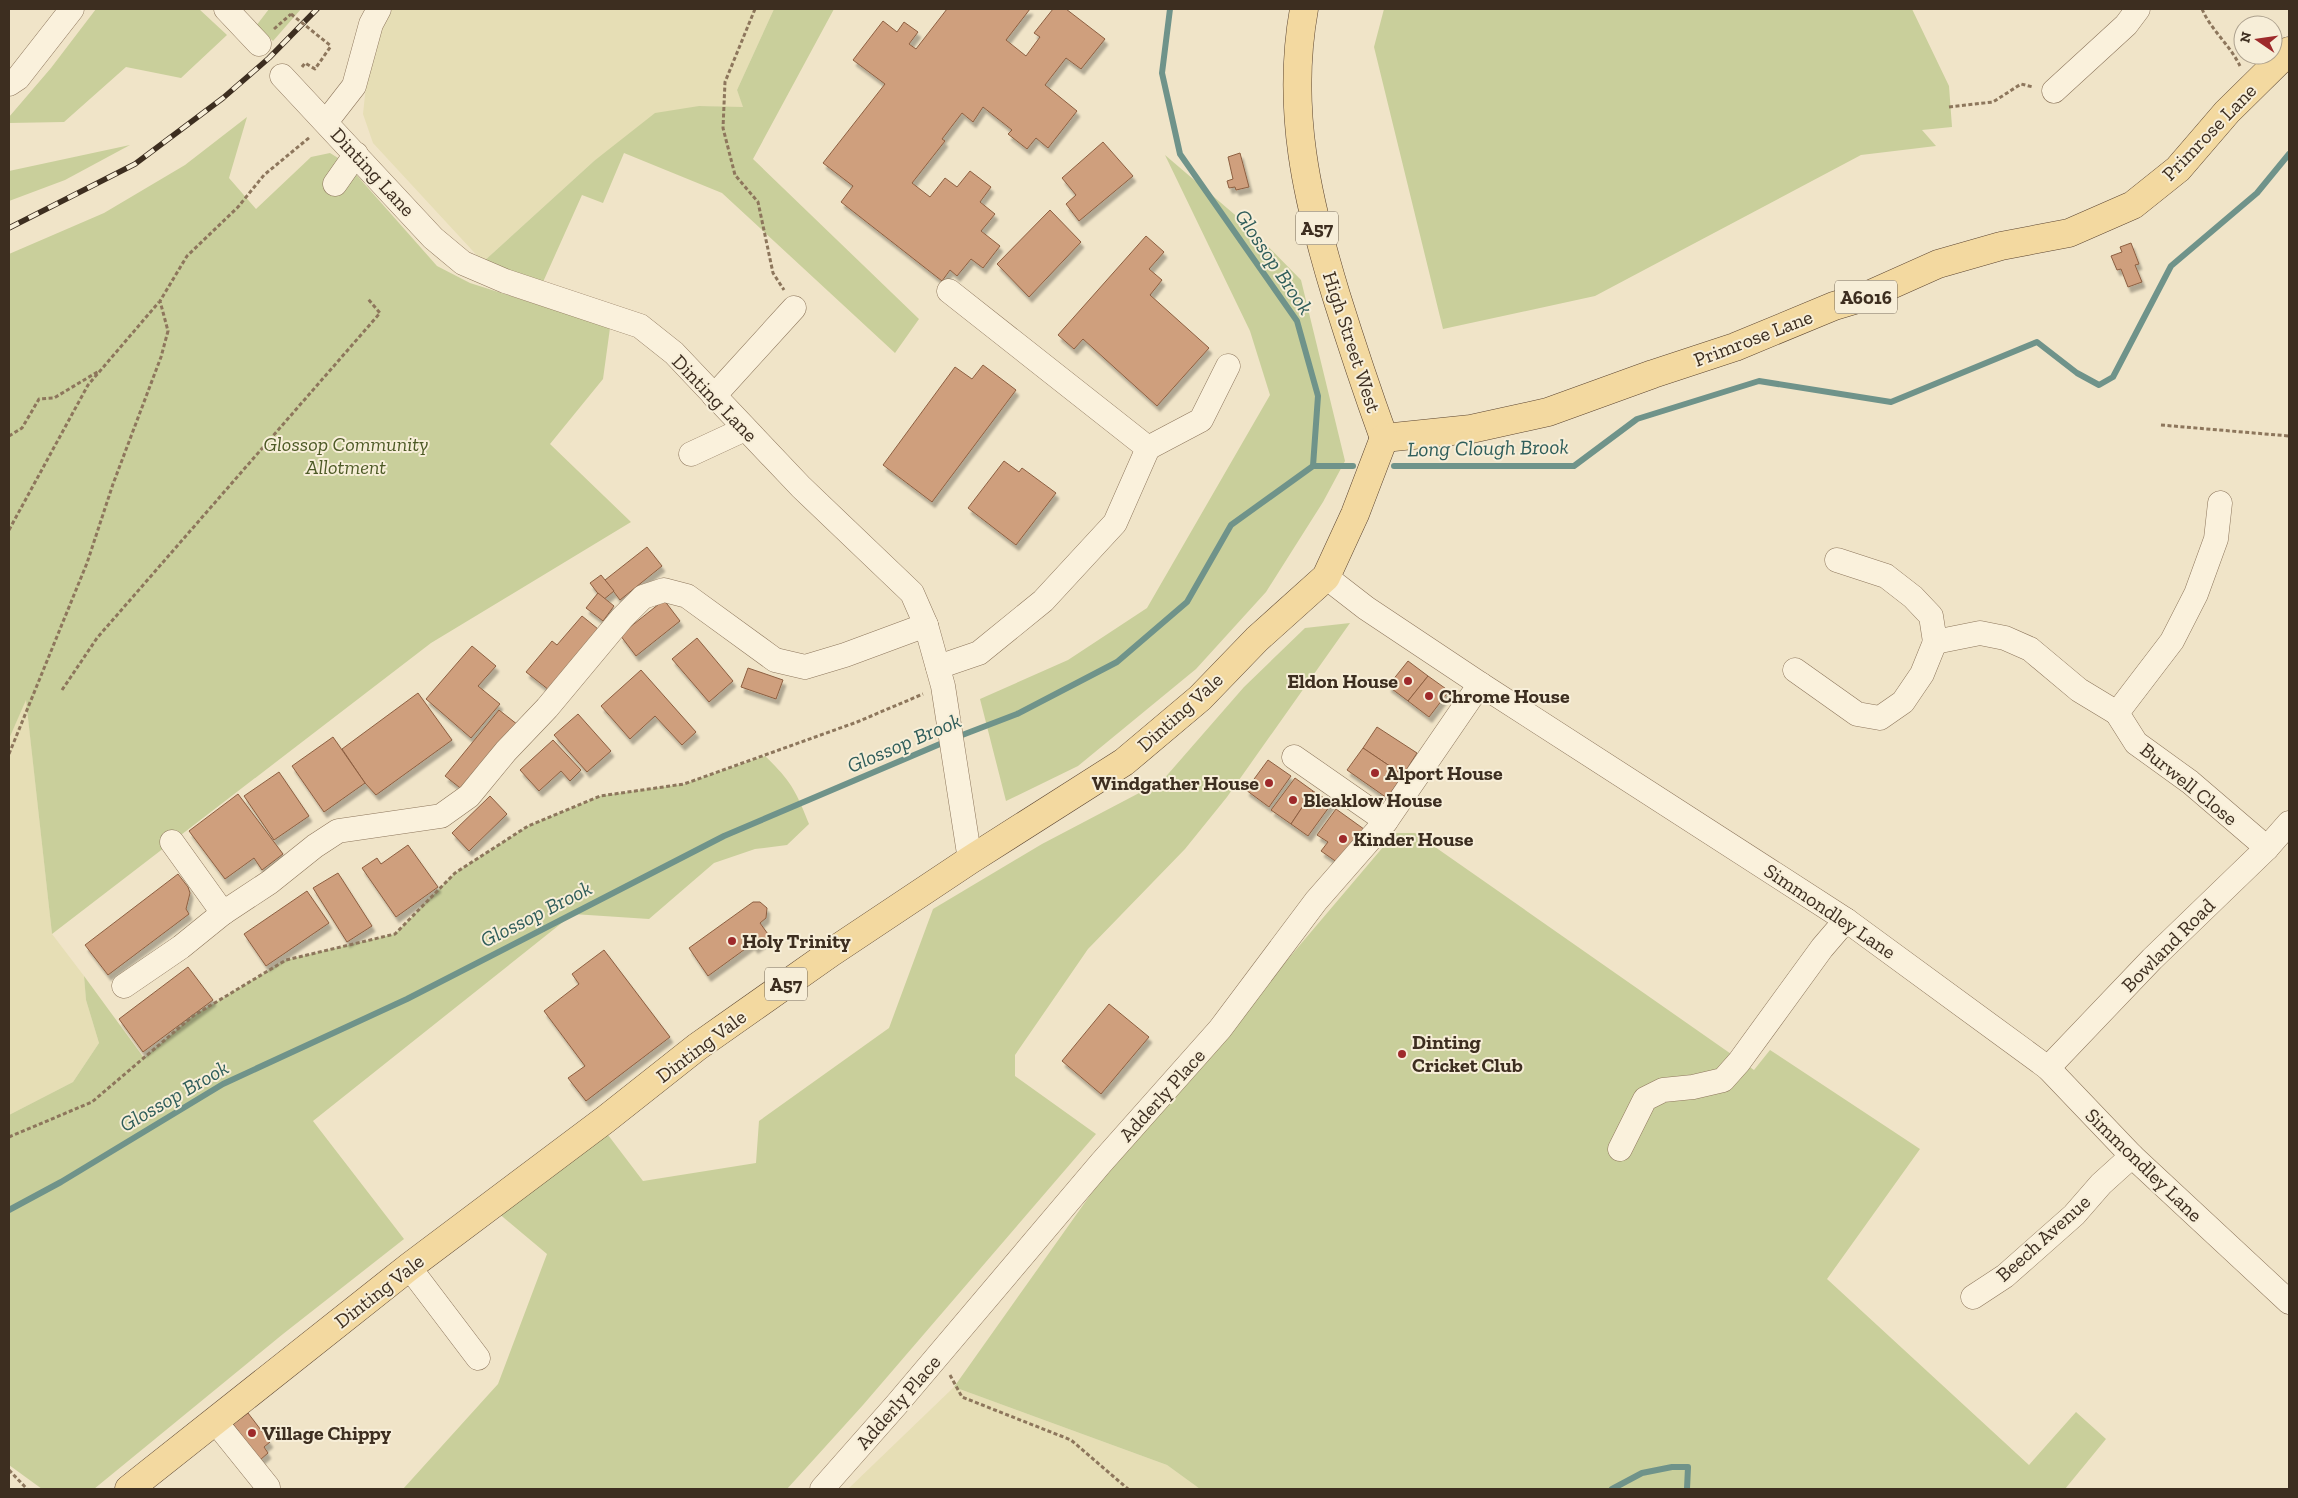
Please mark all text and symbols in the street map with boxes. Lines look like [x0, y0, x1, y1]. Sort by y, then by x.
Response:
north arrow [2233, 15, 2283, 65]
text: N [2236, 30, 2255, 44]
street label: Primrose Lane [2157, 79, 2261, 185]
street label: Dinting Lane [326, 123, 420, 221]
water label: Glossop Brook [1230, 204, 1319, 319]
road number: A57 [1296, 212, 1338, 244]
street label: High Street West [1318, 268, 1386, 416]
road number: A6016 [1835, 280, 1897, 314]
street label: Primrose Lane [1690, 304, 1816, 372]
street label: Dinting Lane [667, 349, 763, 447]
park label: Glossop Community Allotment [264, 432, 428, 479]
water label: Long Clough Brook [1407, 434, 1569, 461]
street label: Dinting Vale [1132, 667, 1228, 757]
place label: Eldon House [1287, 669, 1398, 693]
marker: Eldon House [1402, 675, 1414, 687]
place label: Chrome House [1439, 684, 1570, 708]
marker: Chrome House [1423, 690, 1435, 702]
water label: Glossop Brook [843, 707, 965, 778]
street label: Burwell Close [2136, 738, 2242, 830]
place label: Alport House [1385, 761, 1503, 785]
marker: Alport House [1369, 767, 1381, 779]
place label: Windgather House [1092, 771, 1259, 795]
marker: Windgather House [1263, 777, 1275, 789]
place label: Bleaklow House [1303, 788, 1443, 812]
marker: Bleaklow House [1287, 794, 1299, 806]
place label: Kinder House [1353, 827, 1474, 851]
marker: Kinder House [1337, 833, 1349, 845]
street label: Simmondley Lane [1760, 858, 1900, 964]
water label: Glossop Brook [476, 875, 596, 952]
street label: Bowland Road [2116, 893, 2220, 997]
place label: Holy Trinity [742, 929, 851, 953]
marker: Holy Trinity [726, 935, 738, 947]
road number: A57 [765, 968, 807, 1001]
street label: Dinting Vale [651, 1004, 751, 1088]
place label: Dinting Cricket Club [1412, 1030, 1523, 1077]
street label: Adderly Place [1114, 1044, 1210, 1146]
marker: Dinting Cricket Club [1396, 1048, 1408, 1060]
water label: Glossop Brook [115, 1054, 233, 1137]
street label: Simmondley Lane [2080, 1103, 2208, 1227]
street label: Beech Avenue [1991, 1189, 2095, 1287]
street label: Dinting Vale [330, 1249, 428, 1333]
street label: Adderly Place [851, 1350, 945, 1454]
place label: Village Chippy [262, 1421, 391, 1445]
marker: Village Chippy [246, 1427, 258, 1439]

